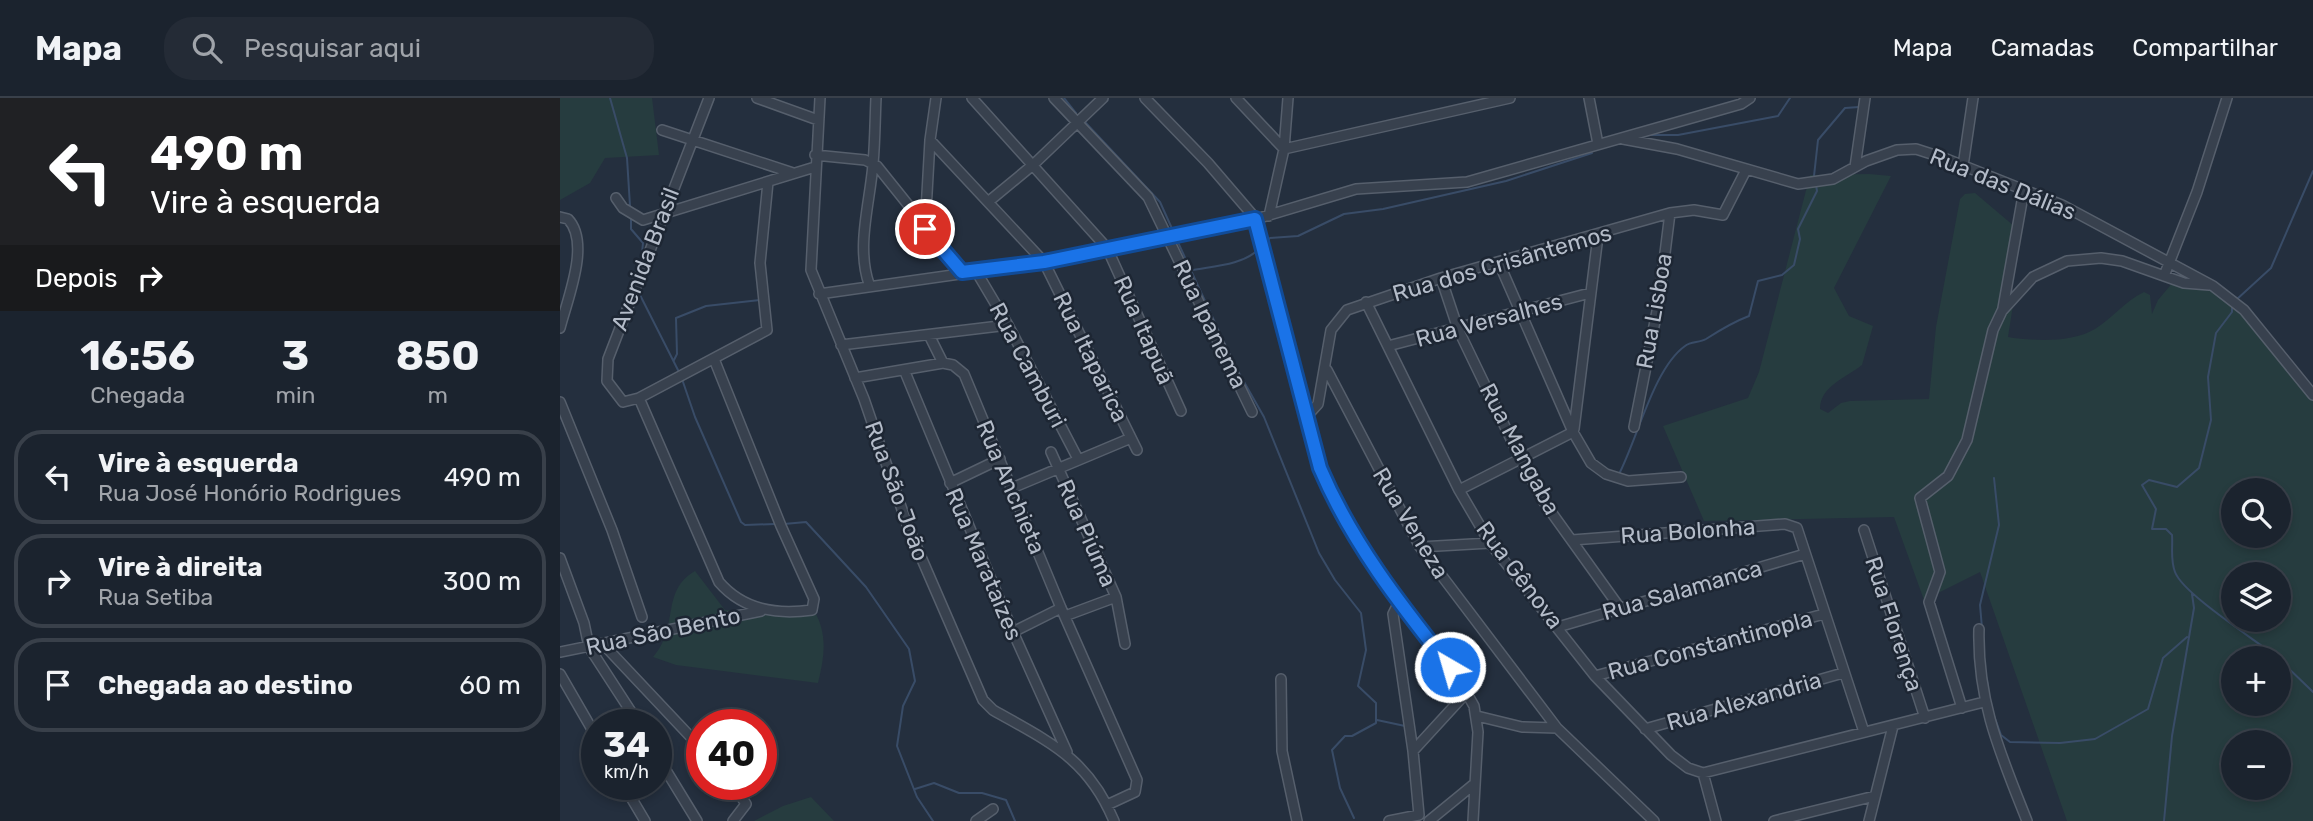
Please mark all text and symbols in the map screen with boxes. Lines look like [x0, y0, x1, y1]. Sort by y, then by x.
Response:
search box [164, 17, 654, 80]
text: Mapa [35, 29, 122, 68]
icon: search [188, 29, 226, 67]
text: Pesquisar aqui [244, 33, 421, 64]
text: Mapa [1893, 34, 1953, 62]
text: Camadas [1991, 34, 2094, 62]
text: Compartilhar [2132, 34, 2278, 62]
text: 490 m [150, 124, 303, 182]
icon: left [35, 126, 126, 217]
street label: Rua das Dálias [1926, 142, 2080, 226]
text: Vire à esquerda [150, 183, 381, 221]
street label: Avenida Brasil [605, 184, 685, 334]
pin [895, 199, 955, 259]
icon: arrive [906, 210, 944, 248]
street label: Rua dos Crisântemos [1389, 218, 1615, 308]
street label: Rua Lisboa [1630, 251, 1678, 371]
street label: Rua Ipanema [1167, 255, 1253, 393]
icon: right [131, 259, 169, 297]
text: Depois [35, 263, 117, 294]
street label: Rua Itapuã [1108, 272, 1180, 388]
street label: Rua Itaparica [1047, 287, 1135, 427]
street label: Rua Versalhes [1413, 287, 1565, 353]
street label: Rua Camburi [983, 298, 1073, 432]
text: 16:56 [80, 331, 195, 381]
text: 3 [282, 331, 309, 381]
text: 850 [396, 331, 480, 381]
street label: Rua Mangaba [1474, 378, 1566, 520]
text: Chegada [90, 381, 185, 409]
text: min [275, 381, 315, 409]
text: m [427, 381, 448, 409]
street label: Rua Anchieta [970, 416, 1052, 558]
street label: Rua São João [859, 417, 935, 565]
text: Vire à esquerda [98, 448, 299, 479]
icon: left [39, 458, 77, 496]
text: 490 m [444, 462, 521, 493]
street label: Rua Veneza [1367, 462, 1455, 584]
street label: Rua Piúma [1051, 475, 1123, 591]
map controls [2221, 478, 2291, 800]
button: search [2221, 478, 2291, 548]
text: Rua José Honório Rodrigues [98, 479, 401, 507]
street label: Rua Marataízes [939, 484, 1029, 644]
street label: Rua Bolonha [1620, 512, 1756, 550]
street label: Rua Gênova [1470, 516, 1570, 634]
text: Vire à direita [98, 552, 263, 583]
street label: Rua Florença [1859, 553, 1929, 695]
street label: Rua Salamanca [1599, 554, 1765, 626]
icon: right [39, 562, 77, 600]
button: layers [2221, 562, 2291, 632]
text: 300 m [443, 566, 521, 597]
text: Rua Setiba [98, 583, 213, 611]
street label: Rua São Bento [583, 601, 743, 661]
street label: Rua Constantinopla [1605, 604, 1815, 686]
position arrow [1413, 630, 1487, 704]
button: + [2221, 646, 2291, 716]
icon: arrive [39, 666, 77, 704]
street label: Rua Alexandria [1663, 666, 1825, 736]
text: Chegada ao destino [98, 670, 353, 701]
text: 60 m [459, 670, 521, 701]
speed limit sign: 40 [686, 709, 777, 800]
text: 34 [603, 724, 650, 766]
button: − [2221, 730, 2291, 800]
text: km/h [604, 761, 649, 783]

